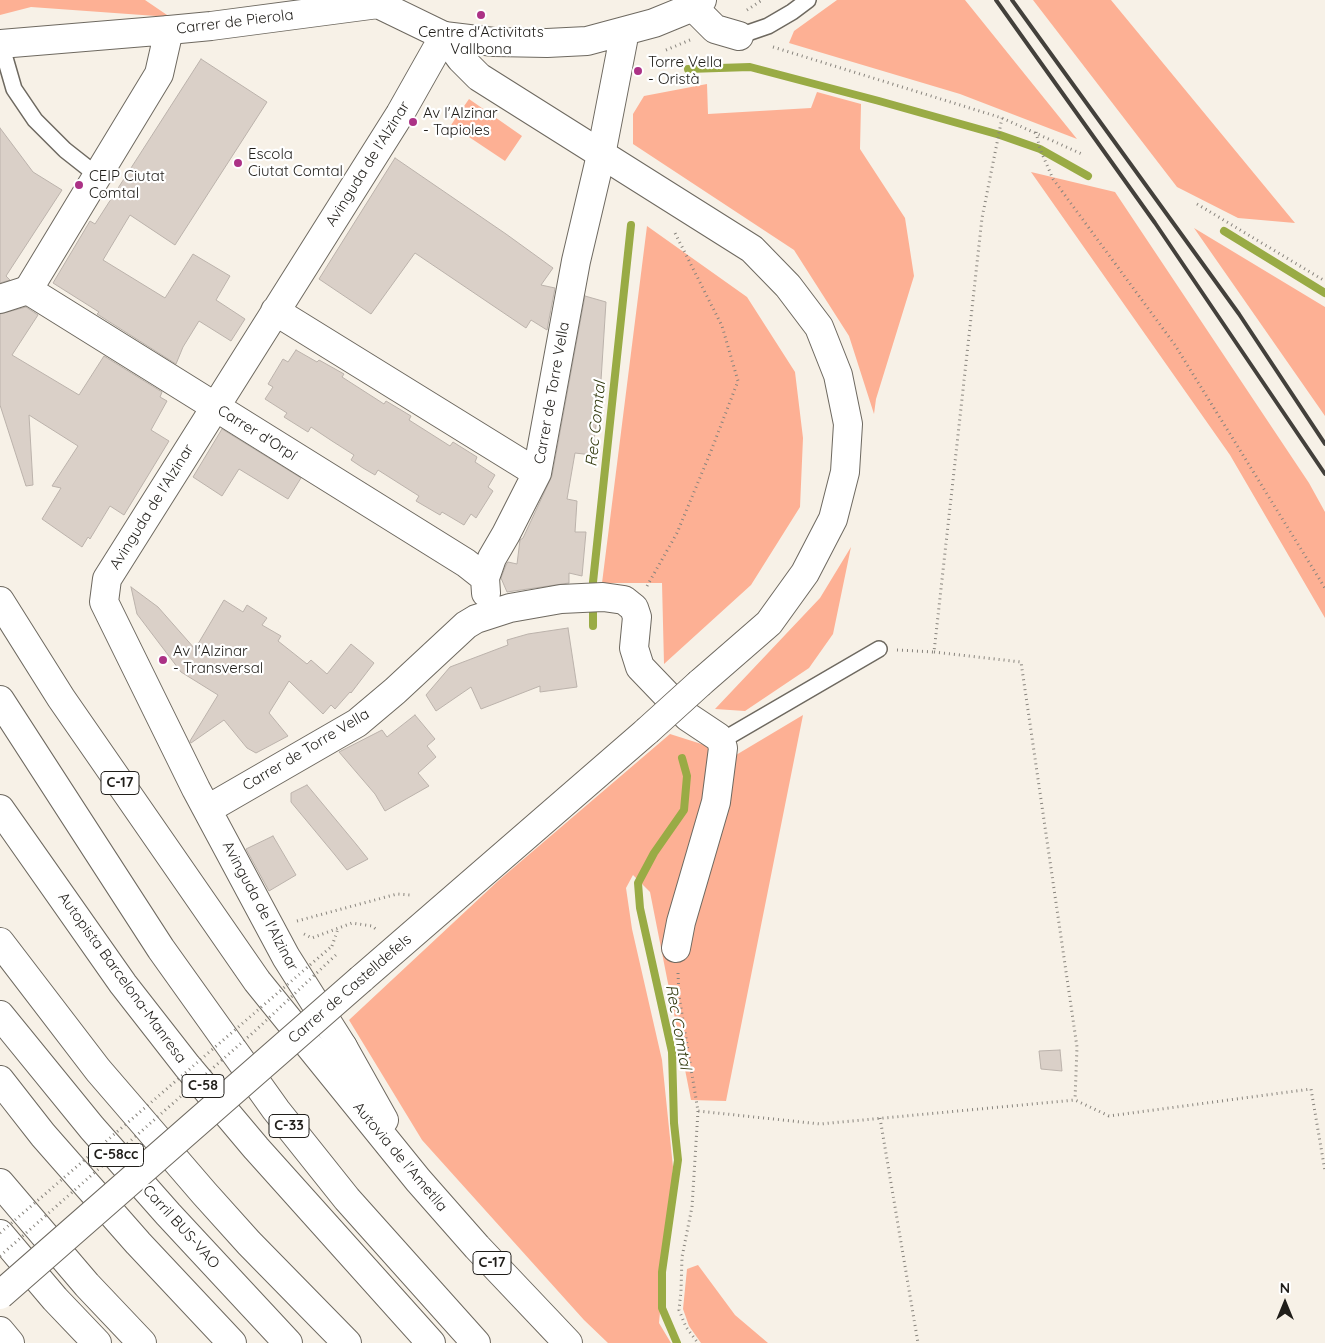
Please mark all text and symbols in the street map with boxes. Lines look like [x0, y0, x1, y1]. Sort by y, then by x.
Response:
street label: Carrer de Pierola [175, 6, 295, 38]
marker: Centre d'Activitats Vallbona [475, 9, 487, 21]
place label: Centre d'Activitats Vallbona [418, 23, 544, 58]
place label: Torre Vella - Oristà [648, 53, 722, 88]
marker: Torre Vella - Oristà [632, 65, 644, 77]
street label: Avinguda de l'Alzinar [322, 98, 414, 230]
place label: Av l'Alzinar - Tapioles [423, 104, 498, 139]
marker: Av l'Alzinar - Tapioles [407, 116, 419, 128]
place label: Escola Ciutat Comtal [248, 145, 343, 180]
marker: Escola Ciutat Comtal [232, 157, 244, 169]
place label: CEIP Ciutat Comtal [89, 167, 165, 202]
marker: CEIP Ciutat Comtal [73, 179, 85, 191]
street label: Carrer de Torre Vella [531, 320, 573, 466]
water label: Rec Comtal [582, 380, 610, 468]
street label: Carrer d'Orpí [214, 402, 300, 464]
street label: Avinguda de l'Alzinar [106, 441, 198, 573]
place label: Av l'Alzinar - Transversal [173, 642, 263, 677]
marker: Av l'Alzinar - Transversal [157, 654, 169, 666]
street label: Carrer de Torre Vella [240, 705, 372, 795]
road number: C-17 [101, 771, 139, 794]
street label: Avinguda de l'Alzinar [218, 838, 302, 974]
street label: Autopista Barcelona-Manresa [54, 889, 190, 1067]
street label: Carrer de Castelldefels [285, 931, 415, 1047]
water label: Rec Comtal [661, 983, 695, 1071]
road number: C-58 [182, 1074, 224, 1098]
street label: Autovia de l'Ametlla [349, 1099, 451, 1215]
road number: C-33 [269, 1114, 309, 1138]
road number: C-58cc [88, 1144, 144, 1166]
street label: Carril BUS-VAO [139, 1181, 223, 1273]
road number: C-17 [473, 1252, 511, 1274]
north arrow [1260, 1278, 1310, 1328]
text: N [1280, 1279, 1290, 1297]

